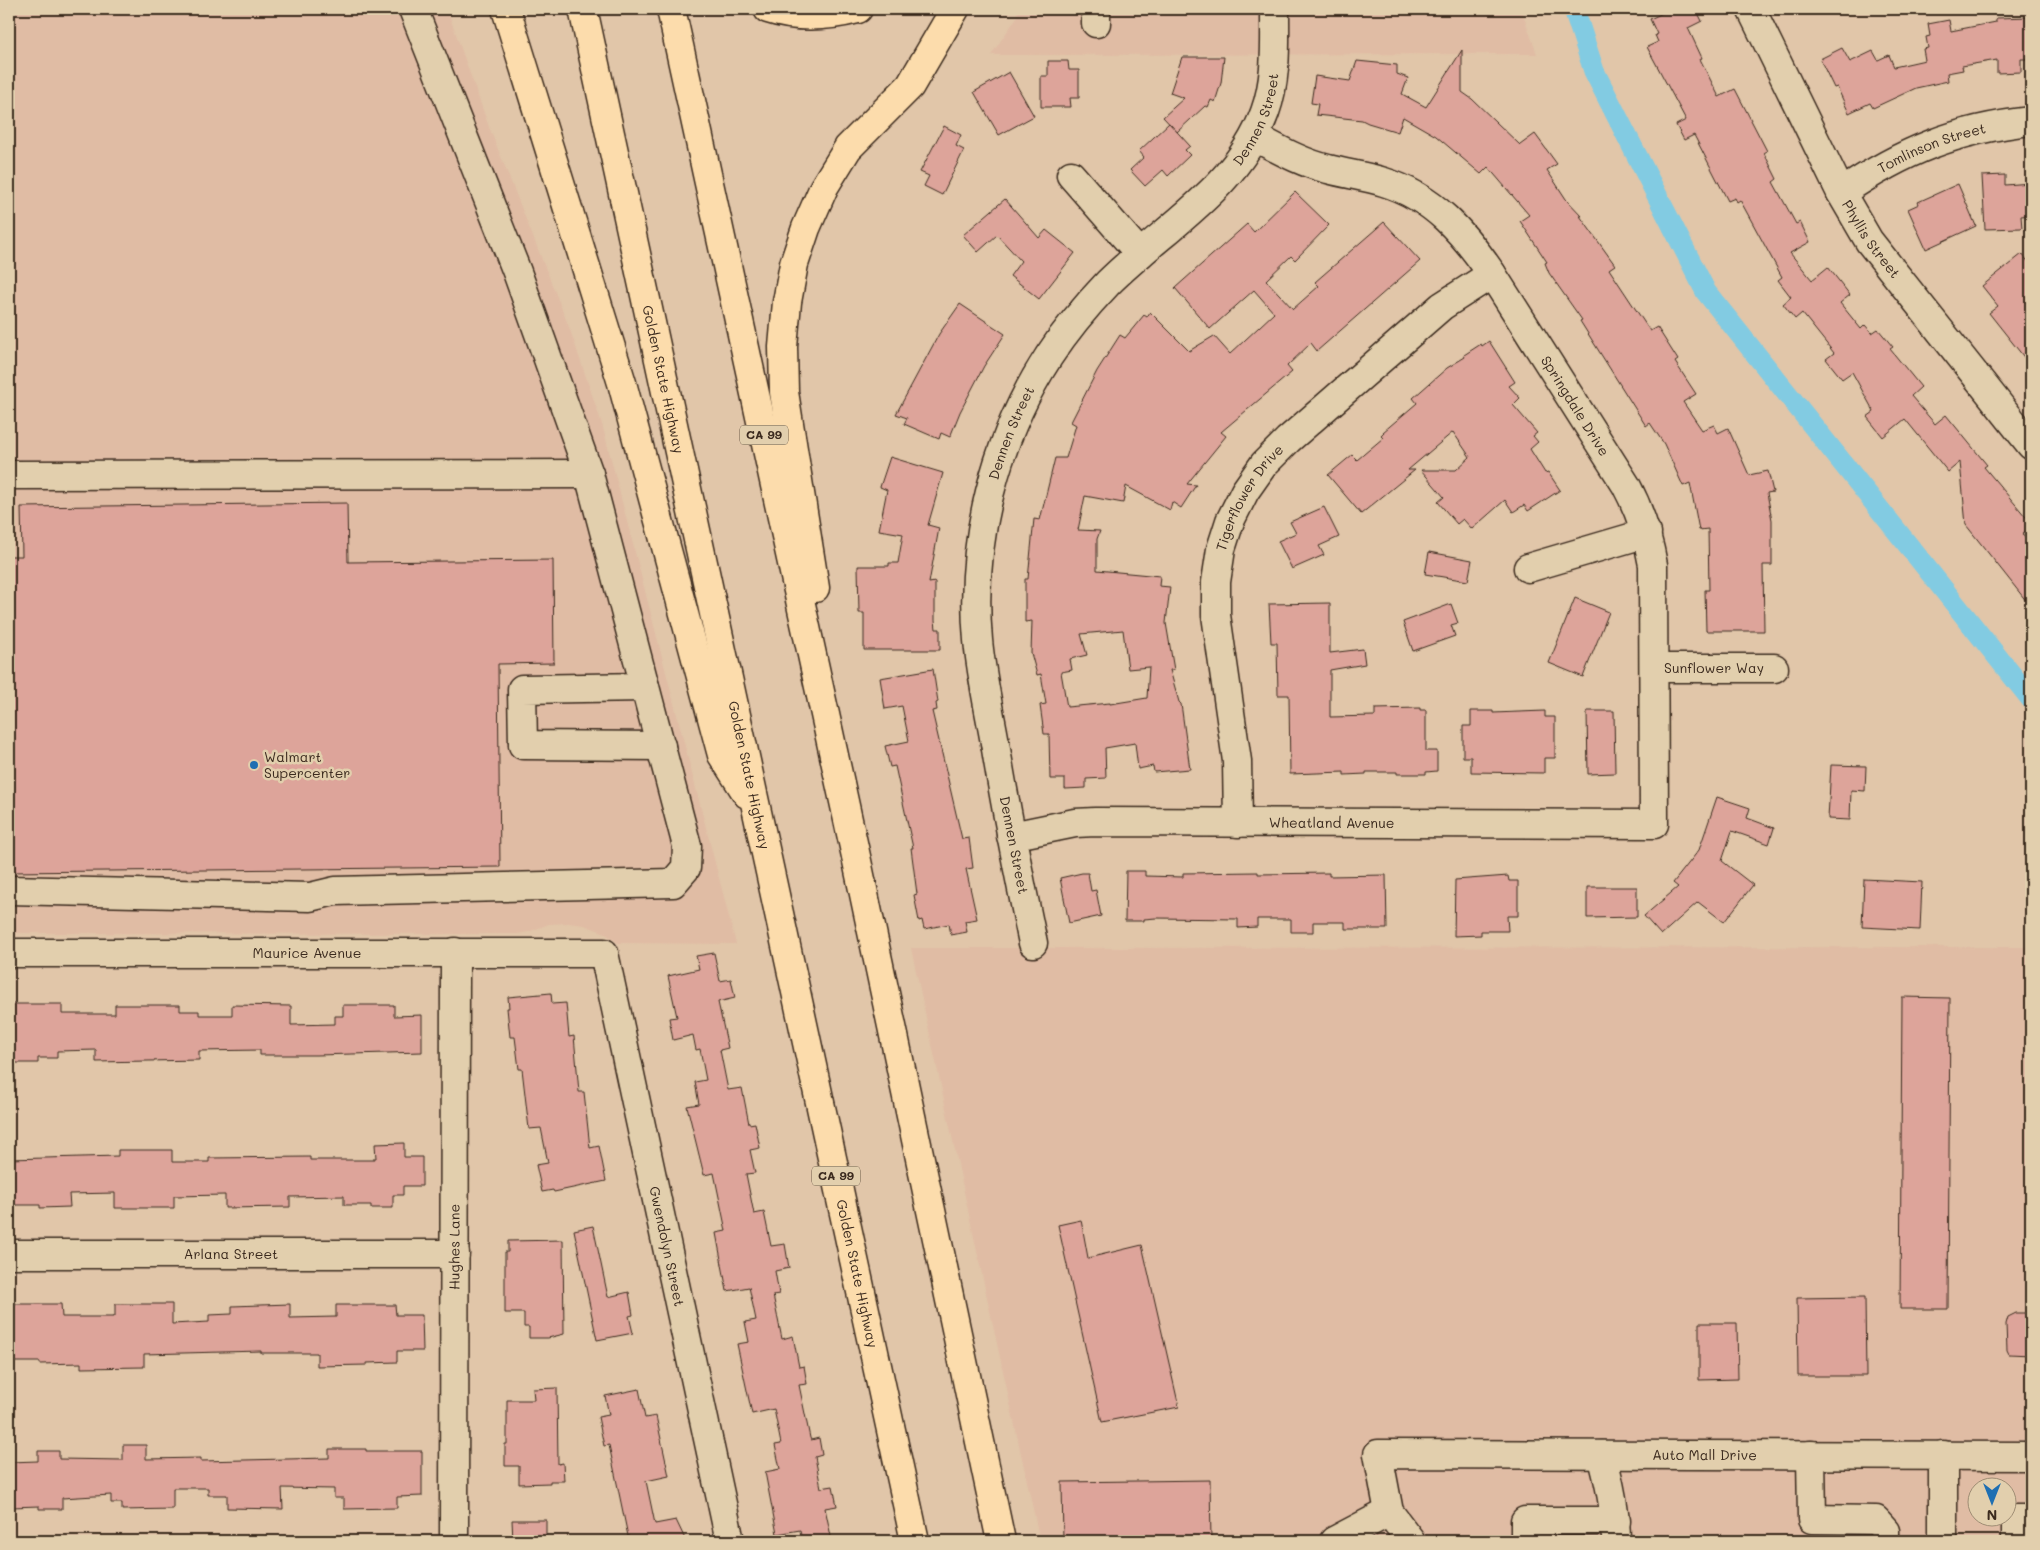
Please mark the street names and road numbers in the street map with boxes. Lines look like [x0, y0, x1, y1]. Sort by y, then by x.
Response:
street label: Dennen Street [1228, 72, 1282, 169]
street label: Tomlinson Street [1874, 118, 1987, 177]
street label: Phyllis Street [1838, 196, 1905, 282]
street label: Golden State Highway [638, 303, 689, 455]
street label: Springdale Drive [1537, 352, 1614, 460]
street label: Dennen Street [984, 383, 1038, 482]
road number: CA 99 [740, 426, 788, 444]
street label: Tigerflower Drive [1211, 440, 1287, 553]
street label: Sunflower Way [1664, 658, 1764, 677]
street label: Golden State Highway [724, 699, 775, 851]
street label: Dennen Street [996, 794, 1033, 895]
street label: Wheatland Avenue [1269, 813, 1395, 832]
street label: Maurice Avenue [253, 943, 361, 962]
road number: CA 99 [812, 1166, 860, 1186]
street label: Gwendolyn Street [645, 1184, 689, 1308]
street label: Golden State Highway [832, 1198, 883, 1350]
street label: Hughes Lane [444, 1204, 464, 1290]
street label: Arlana Street [184, 1244, 278, 1263]
street label: Auto Mall Drive [1652, 1445, 1757, 1464]

